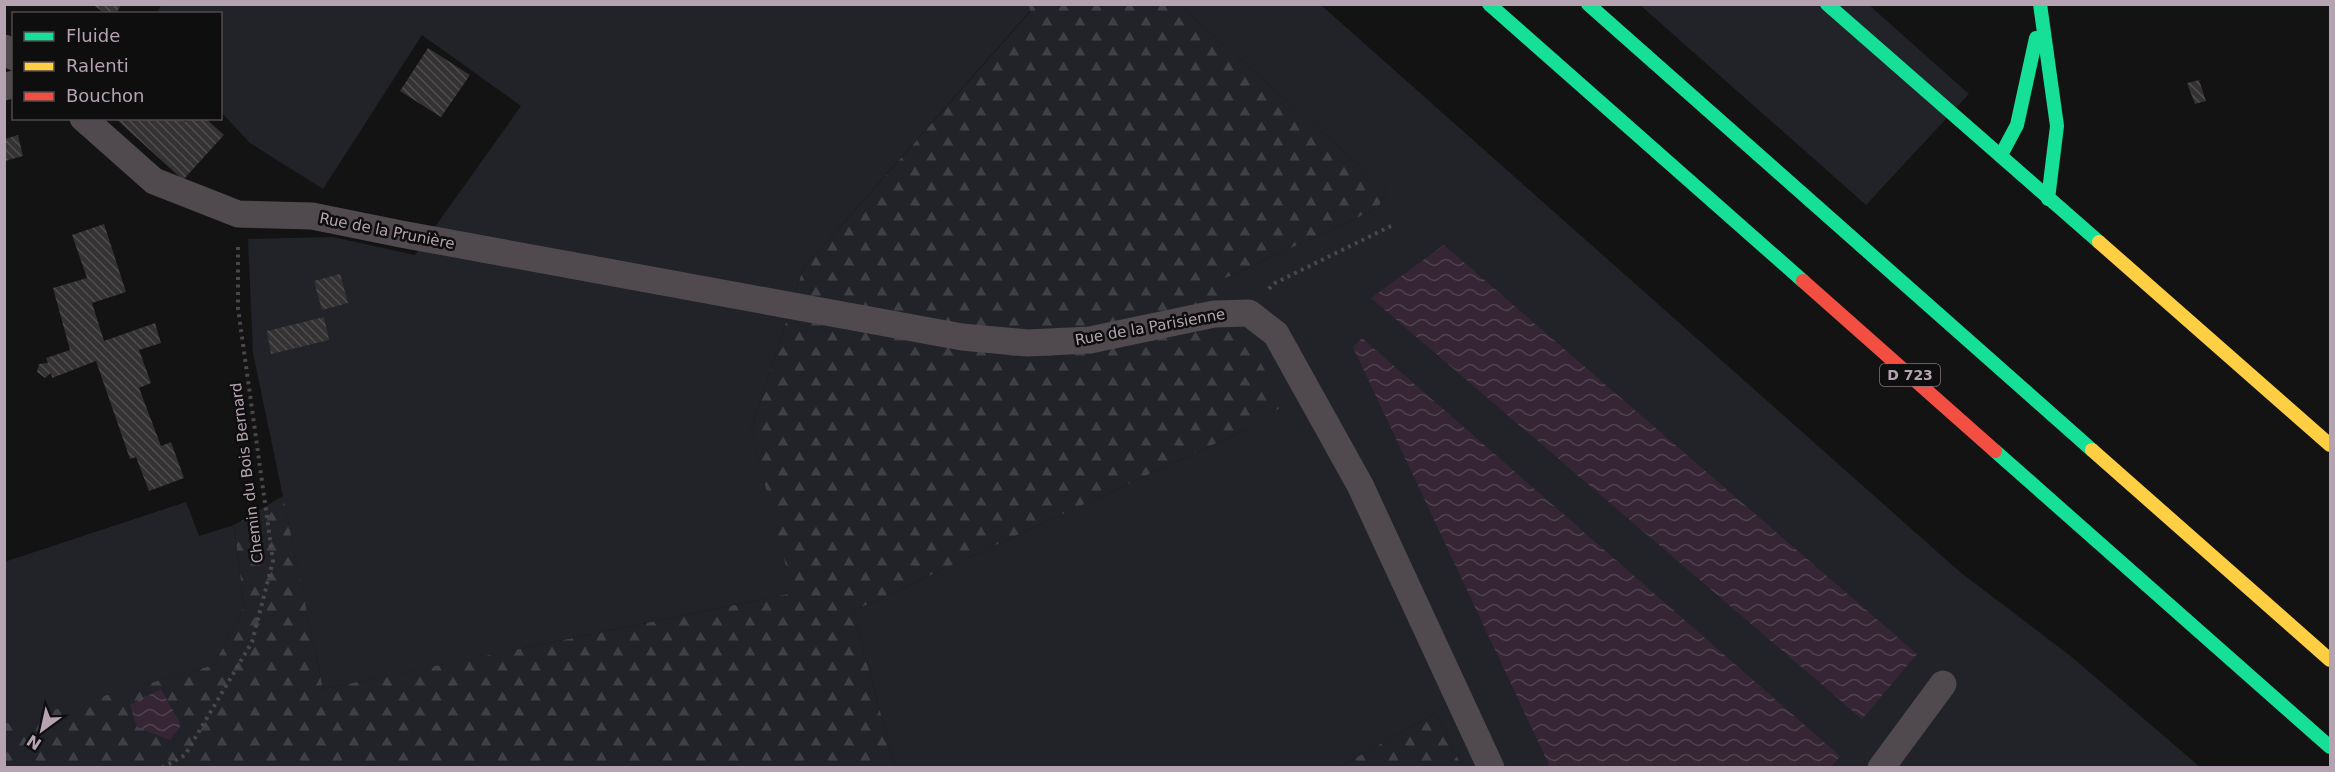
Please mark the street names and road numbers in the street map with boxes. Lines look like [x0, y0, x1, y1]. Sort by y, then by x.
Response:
street label: Rue de la Prunière [318, 209, 456, 253]
street label: Rue de la Parisienne [1073, 305, 1227, 349]
road number: D 723 [1880, 364, 1940, 386]
street label: Chemin du Bois Bernard [227, 382, 267, 564]

